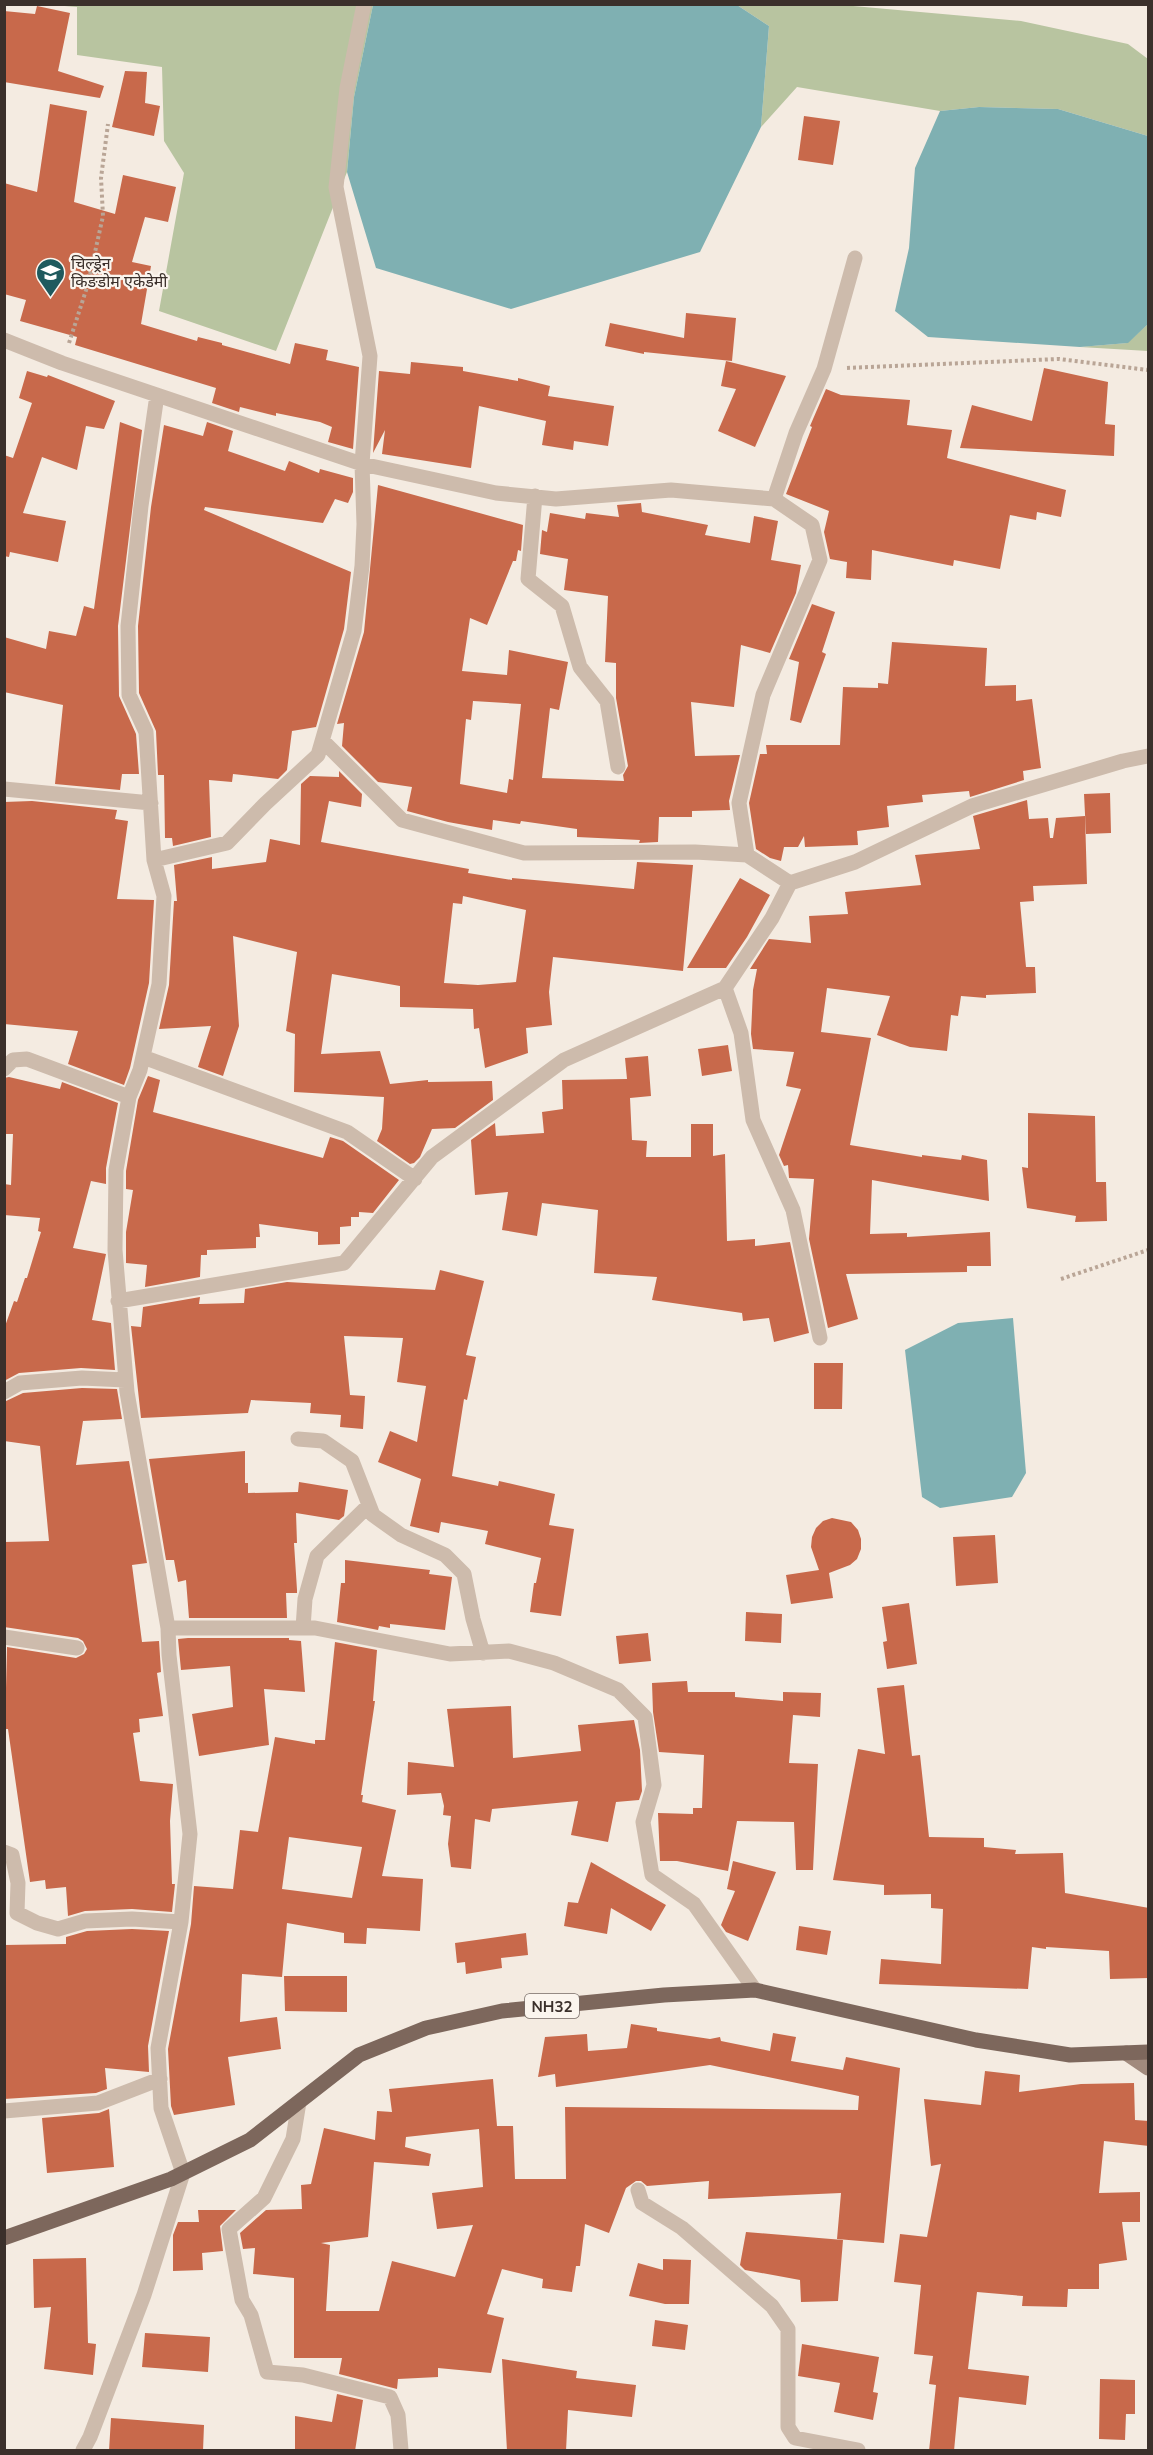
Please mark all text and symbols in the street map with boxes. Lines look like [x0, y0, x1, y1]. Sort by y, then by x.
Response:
place label: चिल्ड्रेन किङडोम एकेडेमी [71, 253, 168, 291]
school or university icon: चिल्ड्रेन किङडोम एकेडेमी [34, 256, 66, 298]
road number: NH32 [525, 1994, 579, 2018]

